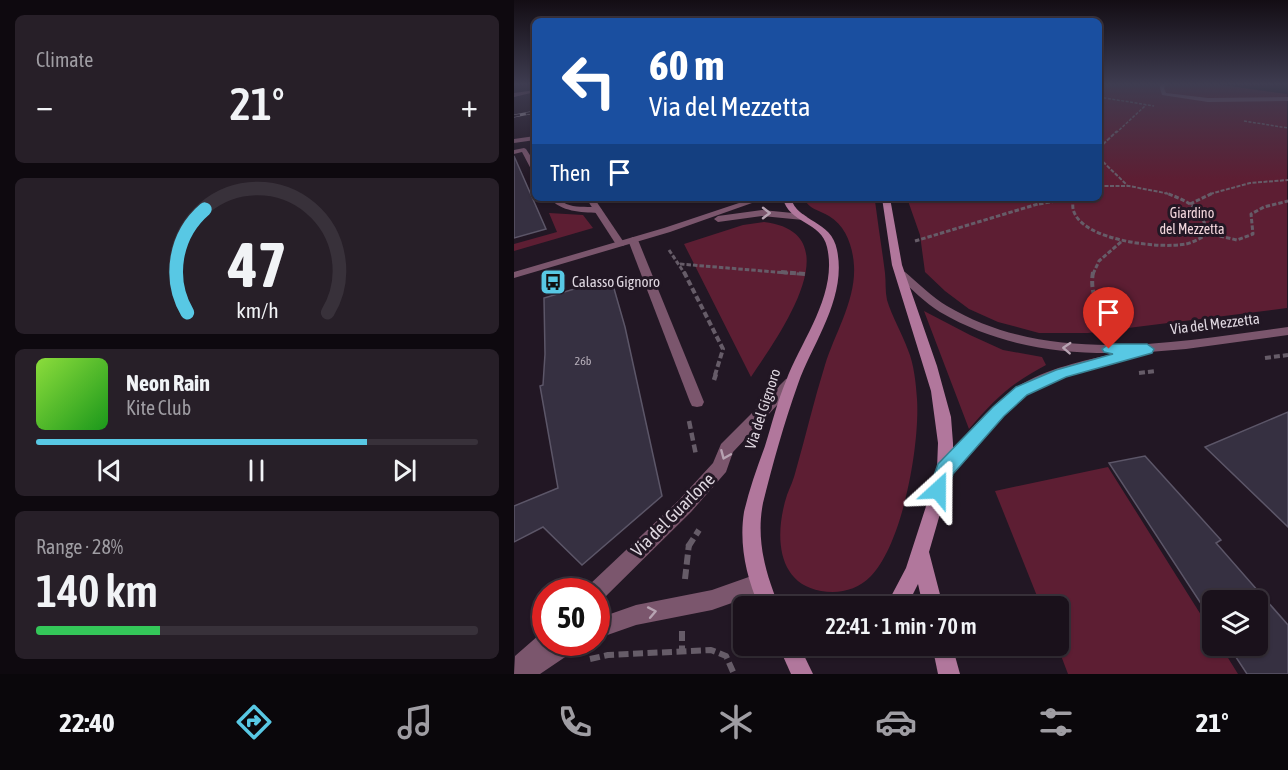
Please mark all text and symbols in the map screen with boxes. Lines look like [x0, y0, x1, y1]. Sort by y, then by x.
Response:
text: 60 m [649, 41, 724, 89]
icon: left [550, 42, 628, 120]
text: Climate [36, 48, 93, 71]
text: 21° [230, 78, 284, 130]
text: − [36, 86, 53, 124]
text: + [461, 86, 478, 124]
text: Via del Mezzetta [649, 91, 811, 122]
icon: arrive [603, 156, 636, 189]
text: Then [550, 160, 591, 186]
park label: Giardino del Mezzetta [1159, 205, 1225, 237]
one-way arrow [761, 207, 770, 219]
text: 47 [227, 229, 286, 300]
bus stop icon: Calasso Gignoro [538, 267, 568, 297]
place label: Calasso Gignoro [572, 273, 660, 290]
pin [1083, 287, 1134, 349]
icon: arrive [1092, 296, 1125, 329]
text: km/h [236, 298, 278, 323]
street label: Via del Mezzetta [1169, 310, 1261, 337]
one-way arrow [1063, 342, 1072, 355]
house number: 26b [575, 354, 592, 368]
street label: Via del Gignoro [742, 367, 784, 451]
text: Neon Rain [126, 370, 210, 396]
text: Kite Club [126, 396, 191, 419]
one-way arrow [720, 449, 732, 460]
icon: previous [93, 454, 126, 487]
icon: pause [240, 454, 273, 487]
icon: next [388, 454, 421, 487]
position arrow [906, 458, 970, 522]
street label: Via del Guarlone [626, 468, 719, 561]
text: Range · 28% [36, 535, 123, 558]
text: 140 km [36, 565, 158, 617]
speed limit sign: 50 [532, 578, 610, 656]
map controls [1202, 590, 1268, 656]
button: layers [1202, 590, 1268, 656]
one-way arrow [648, 606, 657, 618]
text: 22:41 · 1 min · 70 m [825, 613, 977, 639]
icon: directions [233, 701, 275, 743]
icon: music [394, 701, 436, 743]
icon: phone [554, 701, 596, 743]
icon: climate [715, 701, 757, 743]
icon: car [875, 701, 917, 743]
icon: filters [1035, 701, 1077, 743]
text: 22:40 [59, 707, 115, 738]
text: 21° [1196, 707, 1229, 738]

